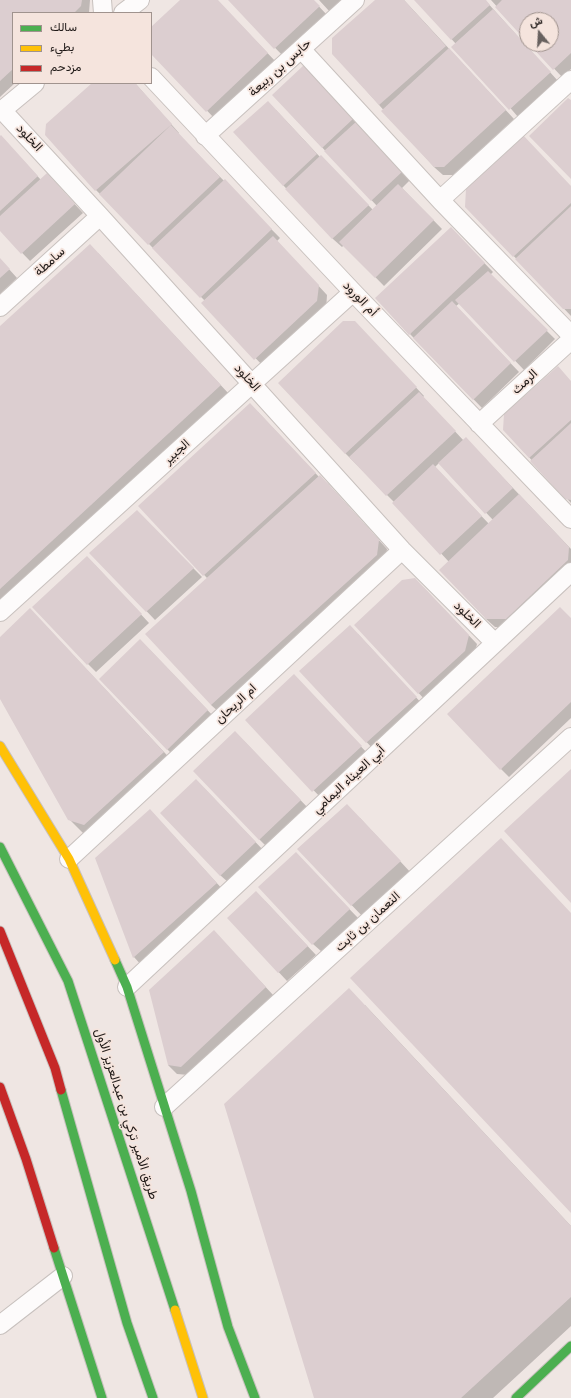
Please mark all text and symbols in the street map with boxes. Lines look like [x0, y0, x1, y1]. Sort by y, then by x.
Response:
legend [12, 12, 152, 84]
north arrow [519, 12, 559, 52]
text: ش [527, 13, 544, 30]
text: سالك [50, 19, 77, 35]
street label: حابس بن ربيعة [245, 36, 315, 100]
text: بطيء [50, 39, 74, 55]
text: مزدحم [50, 59, 81, 75]
street label: الخلود [12, 121, 46, 155]
street label: سامطة [31, 244, 69, 280]
street label: أم الورود [339, 278, 381, 320]
street label: الخلود [231, 361, 263, 395]
street label: الرمث [509, 366, 541, 398]
street label: الجبير [161, 436, 193, 468]
street label: الخلود [450, 598, 484, 632]
street label: ام الريحان [212, 681, 260, 727]
street label: أبي العيناء اليمامي [310, 742, 388, 818]
street label: النعمان بن ثابت [332, 889, 404, 955]
street label: طريق الأمير تركي بن عبدالعزيز الأول [91, 1026, 161, 1202]

